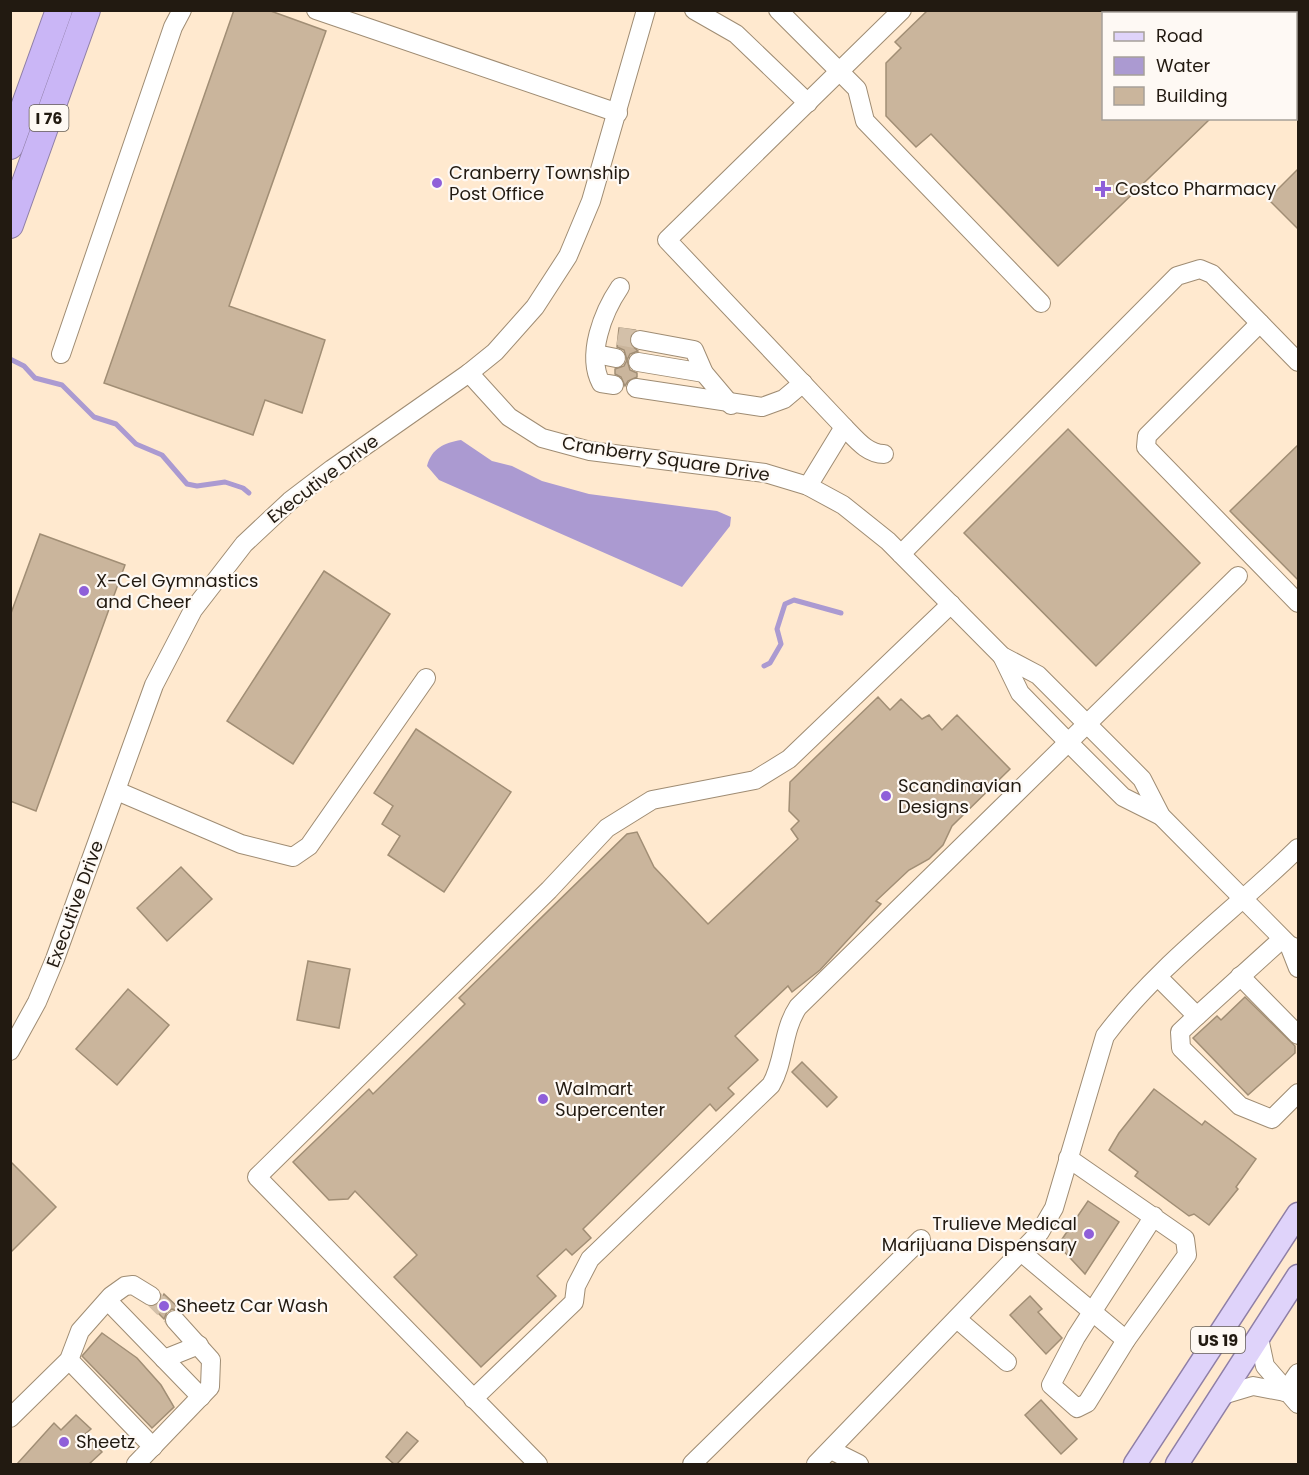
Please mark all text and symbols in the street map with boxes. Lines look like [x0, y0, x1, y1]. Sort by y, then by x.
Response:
legend [1102, 12, 1297, 120]
text: Road [1156, 23, 1203, 48]
text: Water [1156, 53, 1210, 78]
text: Building [1156, 83, 1228, 108]
road number: I 76 [29, 105, 68, 131]
place label: Cranberry Township Post Office [449, 160, 630, 206]
marker: Cranberry Township Post Office [430, 176, 444, 190]
place label: Costco Pharmacy [1115, 176, 1276, 201]
marker: Costco Pharmacy [1096, 182, 1110, 196]
street label: Executive Drive [262, 428, 384, 529]
street label: Cranberry Square Drive [560, 430, 772, 487]
place label: X-Cel Gymnastics and Cheer [96, 568, 258, 614]
marker: X-Cel Gymnastics and Cheer [77, 584, 91, 598]
place label: Scandinavian Designs [898, 773, 1022, 819]
marker: Scandinavian Designs [879, 789, 893, 803]
street label: Executive Drive [40, 837, 109, 971]
place label: Walmart Supercenter [555, 1076, 665, 1122]
marker: Walmart Supercenter [536, 1092, 550, 1106]
place label: Trulieve Medical Marijuana Dispensary [882, 1211, 1077, 1257]
marker: Trulieve Medical Marijuana Dispensary [1082, 1227, 1096, 1241]
place label: Sheetz Car Wash [176, 1293, 328, 1318]
marker: Sheetz Car Wash [157, 1299, 171, 1313]
road number: US 19 [1191, 1327, 1245, 1353]
place label: Sheetz [76, 1429, 135, 1454]
marker: Sheetz [57, 1435, 71, 1449]

